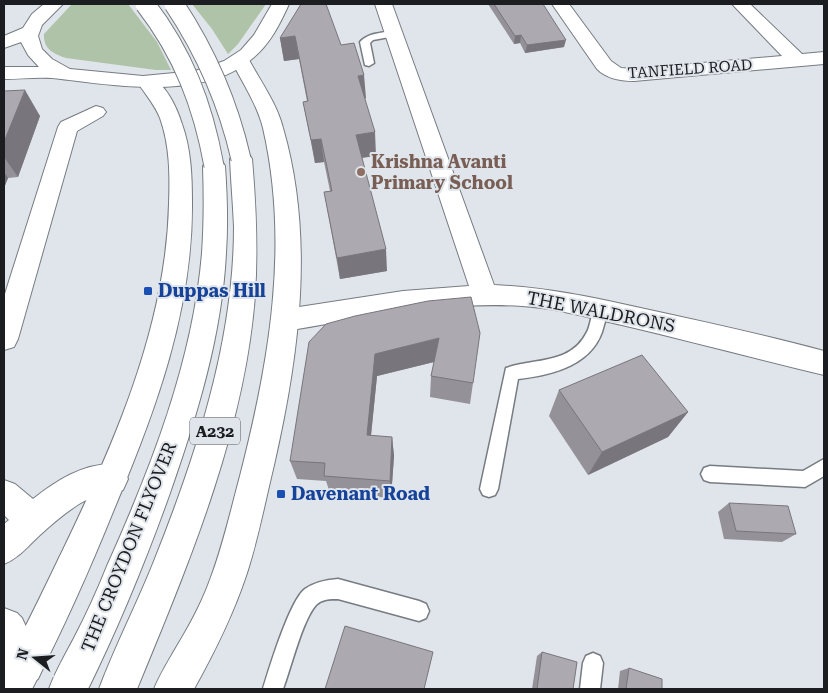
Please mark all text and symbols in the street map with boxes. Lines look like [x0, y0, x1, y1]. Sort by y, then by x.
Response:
street label: TANFIELD ROAD [627, 56, 753, 82]
place label: Krishna Avanti Primary School [371, 151, 513, 193]
marker: Krishna Avanti Primary School [355, 166, 367, 178]
place label: Duppas Hill [158, 280, 266, 301]
marker: Duppas Hill [142, 285, 154, 297]
street label: THE WALDRONS [525, 287, 677, 336]
road number: A232 [190, 418, 240, 444]
street label: THE CROYDON FLYOVER [77, 438, 181, 655]
place label: Davenant Road [291, 483, 430, 504]
marker: Davenant Road [275, 488, 287, 500]
north arrow [10, 633, 60, 683]
text: N [13, 646, 32, 662]

